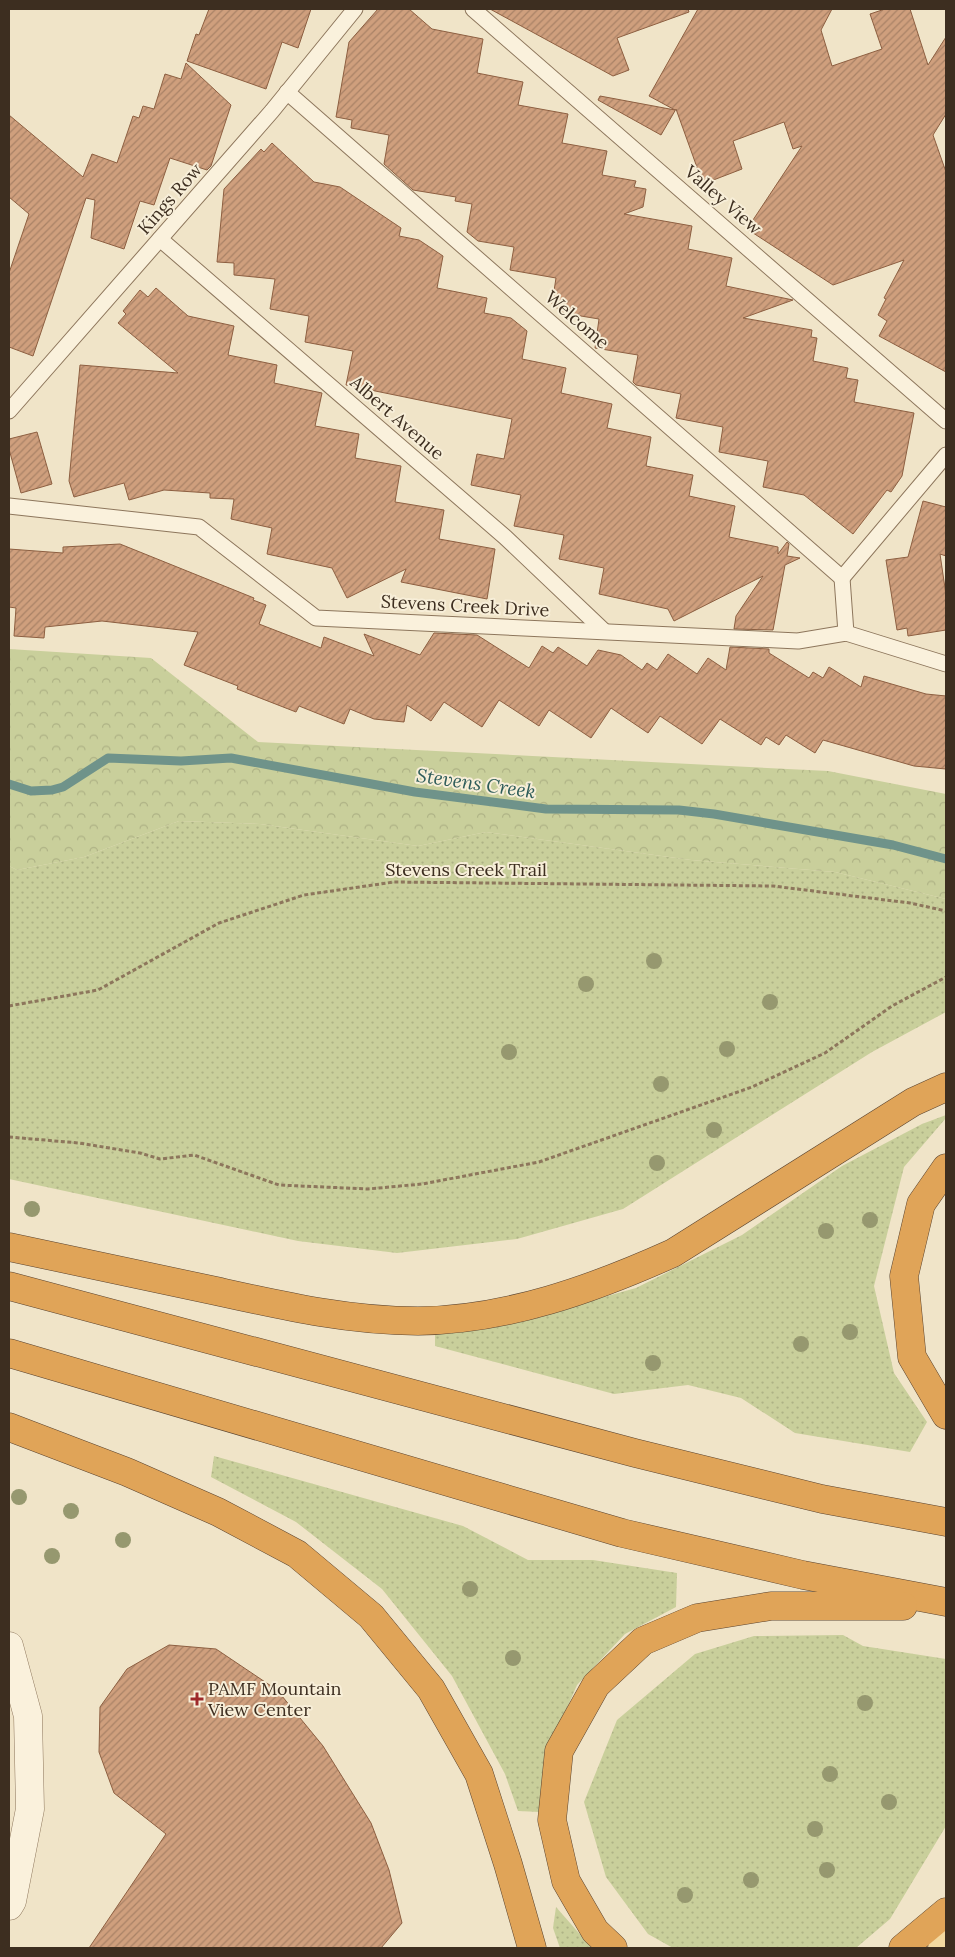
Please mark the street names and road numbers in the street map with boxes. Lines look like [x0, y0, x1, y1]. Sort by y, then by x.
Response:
street label: Kings Row [132, 158, 207, 239]
street label: Valley View [679, 159, 767, 240]
street label: Welcome [540, 285, 614, 354]
street label: Albert Avenue [345, 370, 449, 465]
street label: Stevens Creek Drive [380, 590, 550, 621]
street label: Stevens Creek Trail [385, 858, 547, 881]

